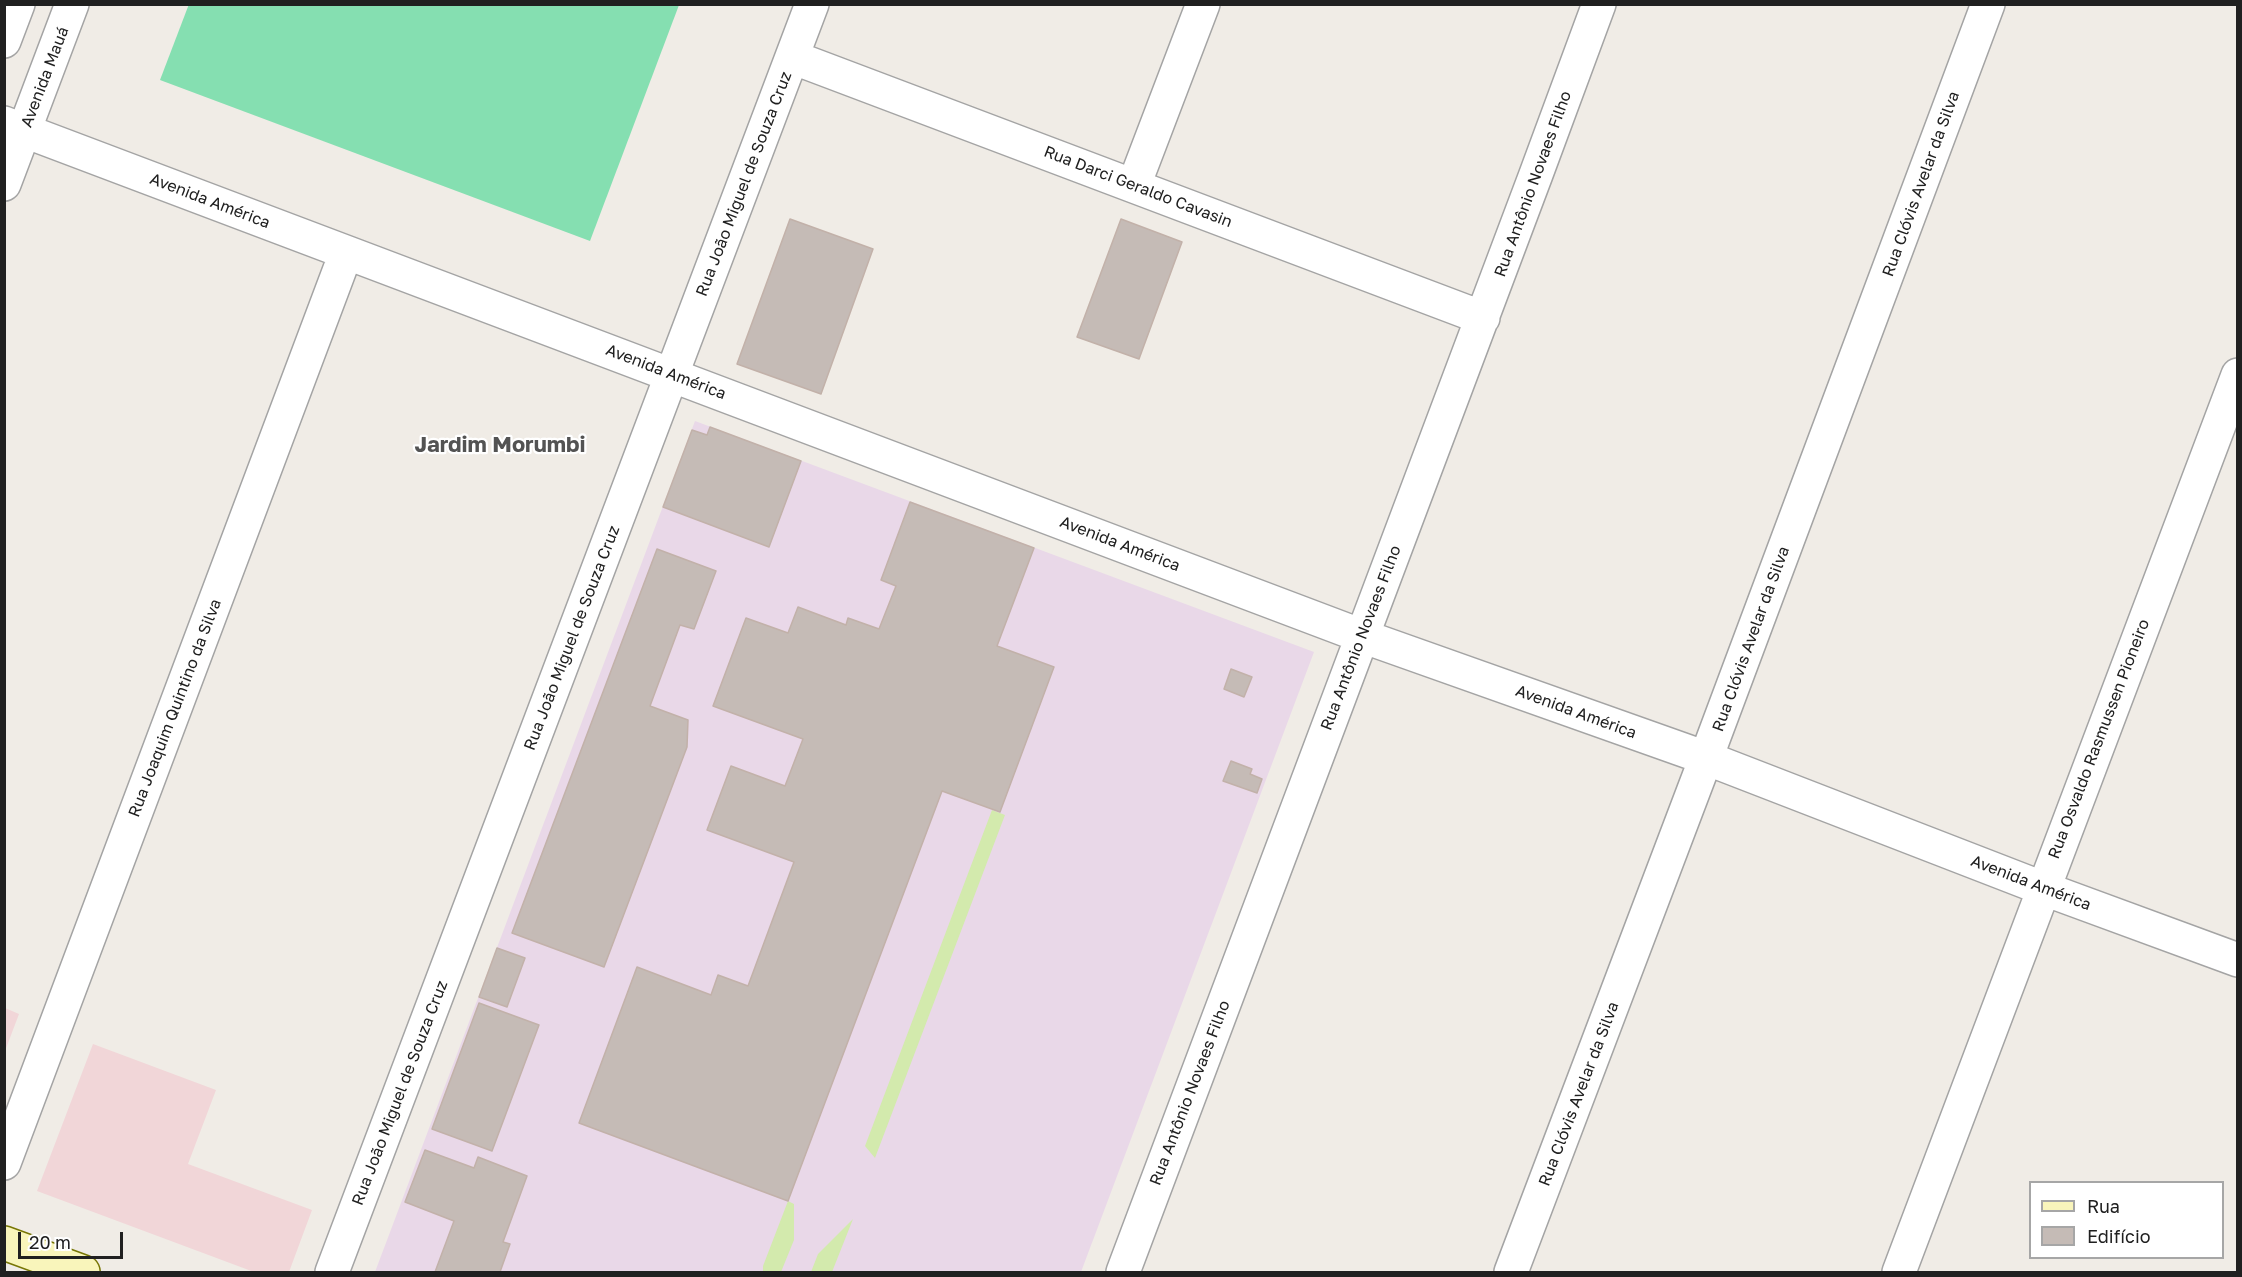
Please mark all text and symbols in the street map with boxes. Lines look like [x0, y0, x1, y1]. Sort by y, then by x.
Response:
street label: Avenida Mauá [17, 24, 73, 130]
street label: Rua João Miguel de Souza Cruz [692, 69, 796, 299]
street label: Rua Antônio Novaes Filho [1490, 88, 1576, 280]
street label: Rua Clóvis Avelar da Silva [1878, 89, 1964, 279]
street label: Rua Darci Geraldo Cavasin [1041, 142, 1235, 232]
street label: Avenida América [147, 169, 273, 233]
street label: Avenida América [603, 340, 729, 404]
district label: Jardim Morumbi [414, 432, 586, 458]
street label: Avenida América [1057, 512, 1183, 576]
street label: Rua João Miguel de Souza Cruz [520, 523, 624, 753]
street label: Rua Antônio Novaes Filho [1317, 543, 1405, 733]
street label: Rua Clóvis Avelar da Silva [1708, 544, 1794, 734]
street label: Rua Joaquim Quintino da Silva [124, 596, 226, 820]
street label: Rua Osvaldo Rasmussen Pioneiro [2044, 616, 2154, 862]
street label: Avenida América [1513, 681, 1639, 743]
street label: Avenida América [1968, 851, 2094, 915]
street label: Rua João Miguel de Souza Cruz [348, 978, 452, 1208]
street label: Rua Antônio Novaes Filho [1146, 998, 1234, 1188]
street label: Rua Clóvis Avelar da Silva [1535, 999, 1623, 1189]
legend [2029, 1181, 2224, 1259]
text: Rua [2087, 1195, 2120, 1217]
scale bar [21, 1220, 126, 1258]
text: Edifício [2087, 1225, 2151, 1247]
text: 20 m [29, 1231, 71, 1253]

